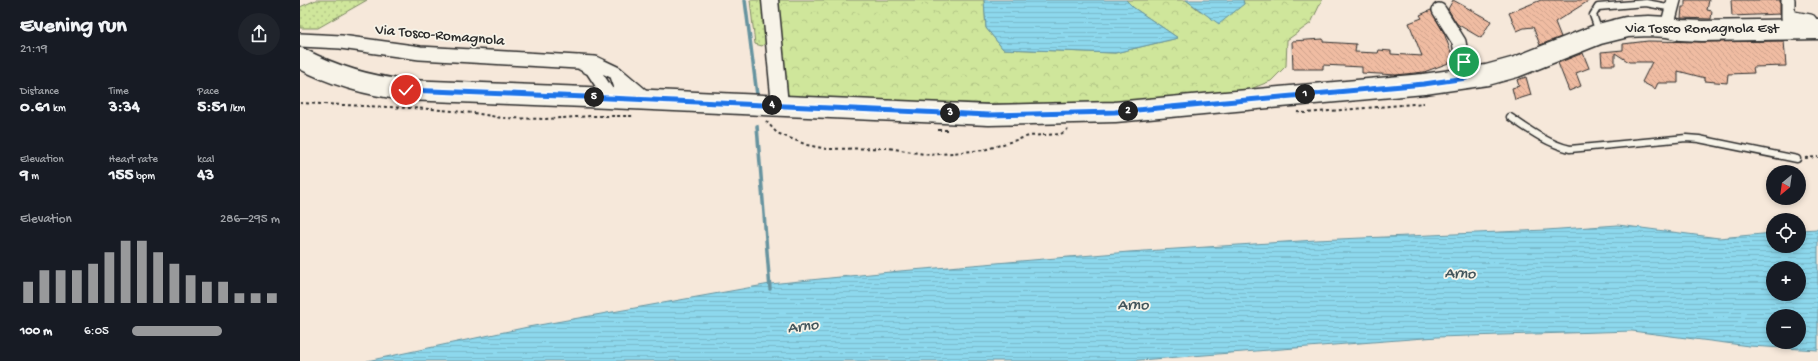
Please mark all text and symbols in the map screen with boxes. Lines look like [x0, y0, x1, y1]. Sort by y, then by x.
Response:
button: share [238, 13, 280, 55]
text: Evening run [20, 14, 127, 40]
street label: Via Tosco Romagnola Est [1624, 20, 1780, 38]
street label: Via Tosco-Romagnola [374, 21, 506, 51]
text: 21:19 [20, 42, 47, 57]
pin [1447, 45, 1481, 79]
icon: arrive [1453, 51, 1475, 73]
pin [389, 73, 423, 107]
icon: check [395, 79, 417, 101]
pin: 1 [1295, 84, 1315, 104]
text: Distance [20, 86, 59, 98]
text: Time [109, 86, 129, 98]
text: Pace [197, 86, 219, 98]
pin: 5 [584, 87, 604, 107]
text: 1 [1303, 88, 1307, 100]
text: 5 [591, 91, 597, 103]
pin: 4 [762, 95, 782, 115]
text: 0.61 [20, 98, 50, 118]
text: 3:34 [109, 98, 140, 118]
text: 5:51 [197, 98, 227, 118]
text: 4 [769, 99, 775, 111]
pin: 2 [1118, 101, 1138, 121]
text: km [50, 103, 66, 115]
text: /km [227, 103, 245, 115]
pin: 3 [940, 103, 960, 123]
text: 2 [1125, 105, 1131, 117]
text: 3 [947, 107, 953, 119]
text: Elevation [20, 154, 64, 166]
text: Heart rate [109, 154, 158, 166]
text: kcal [197, 154, 215, 166]
north arrow [1766, 165, 1806, 205]
map controls [1766, 165, 1806, 349]
text: 9 [20, 166, 29, 186]
text: 155 [109, 166, 133, 186]
text: 43 [197, 166, 214, 186]
text: m [29, 171, 39, 183]
text: bpm [133, 171, 155, 183]
text: Elevation [20, 212, 72, 227]
text: 286–295 m [220, 212, 280, 227]
button: locate [1766, 213, 1806, 253]
button: + [1766, 261, 1806, 301]
water label: Arno [1444, 265, 1477, 285]
water label: Arno [1117, 297, 1149, 316]
button: − [1766, 309, 1806, 349]
water label: Arno [786, 317, 820, 339]
text: 100 m [20, 324, 52, 339]
text: 6:05 [84, 324, 109, 339]

